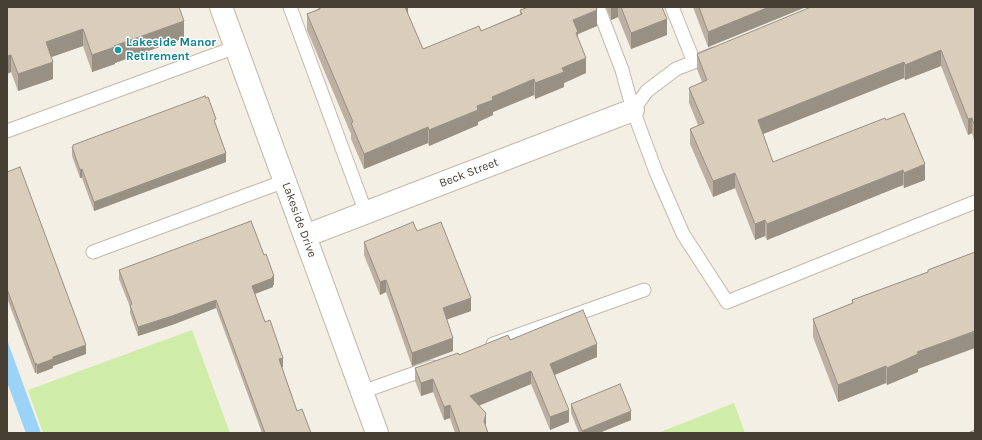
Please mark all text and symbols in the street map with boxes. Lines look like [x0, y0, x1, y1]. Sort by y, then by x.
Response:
place label: Lakeside Manor Retirement [126, 36, 216, 64]
marker: Lakeside Manor Retirement [113, 45, 123, 55]
street label: Beck Street [437, 155, 501, 191]
street label: Lakeside Drive [279, 180, 319, 260]

